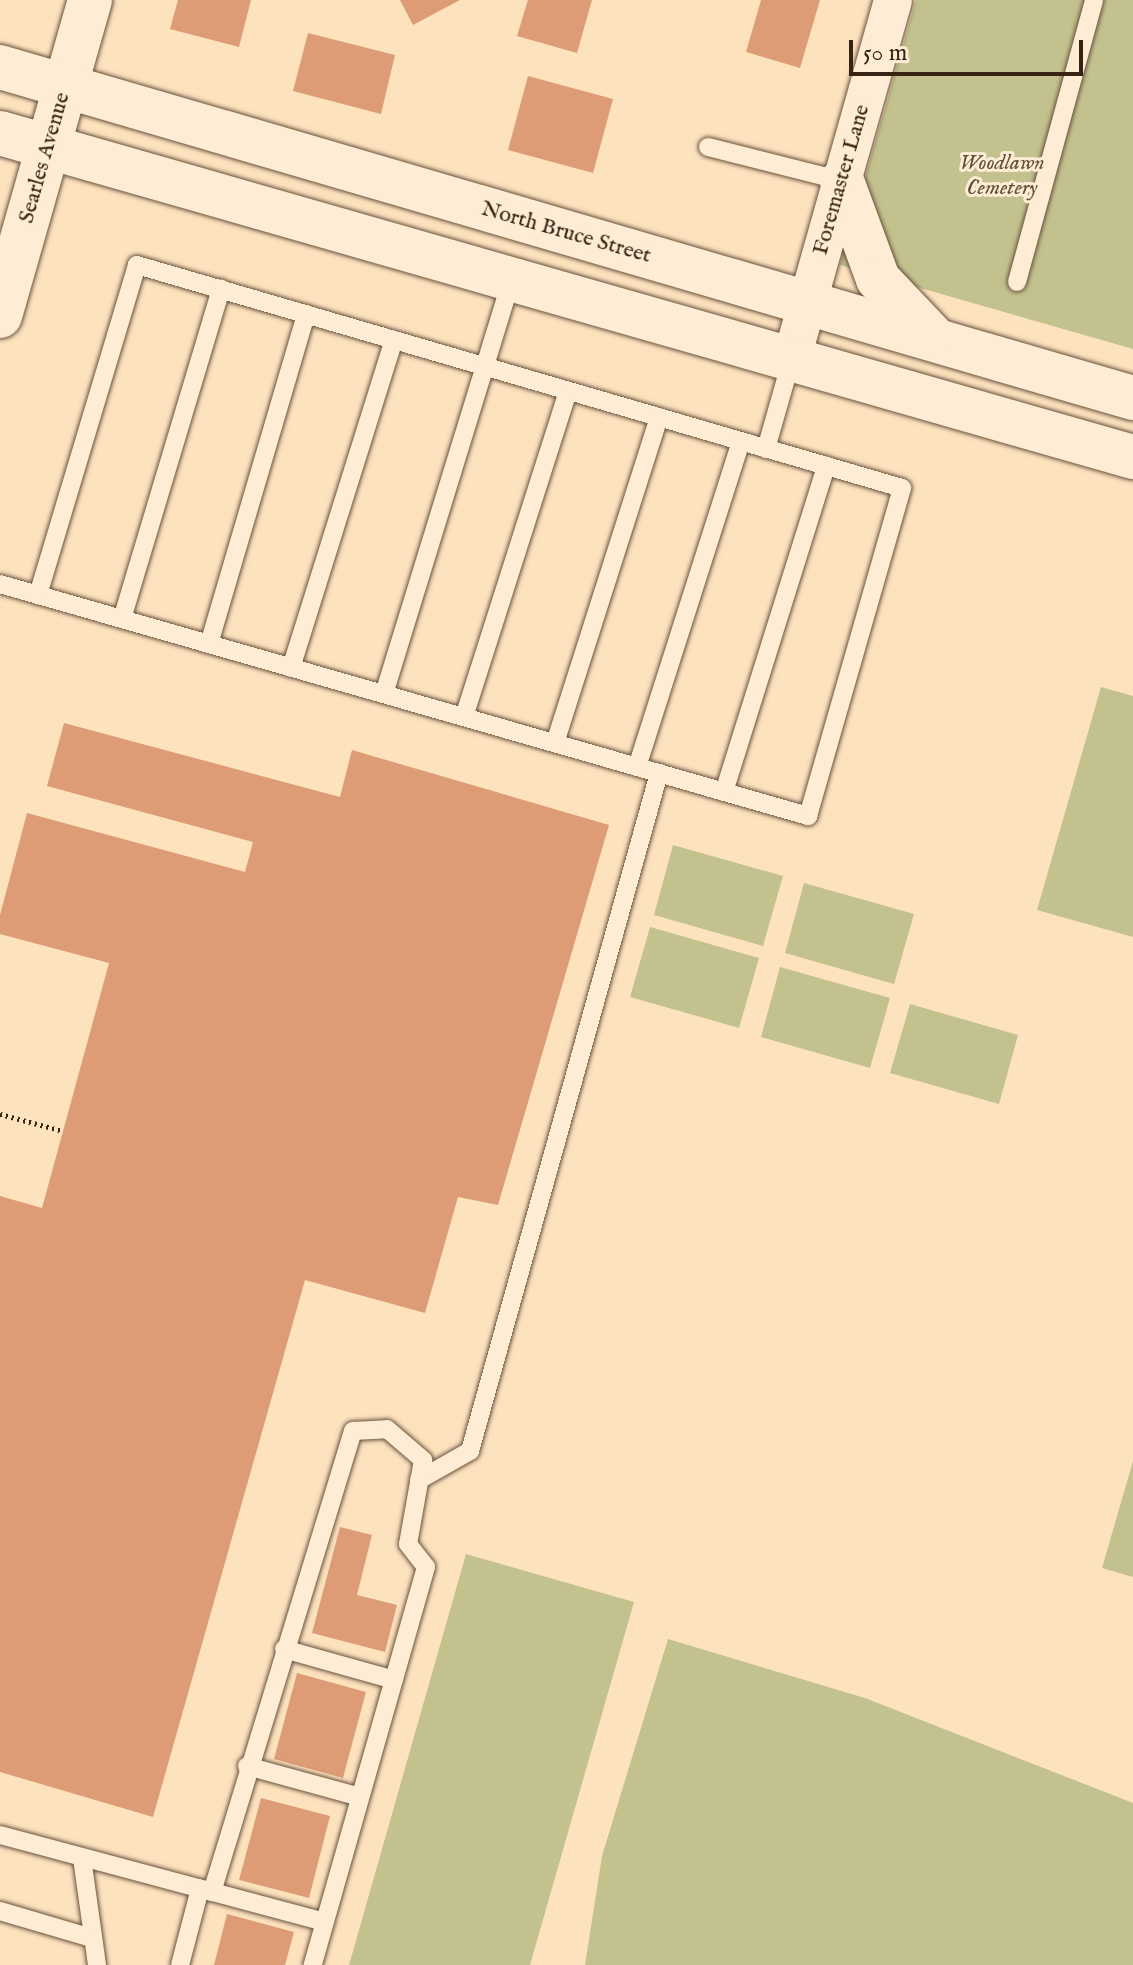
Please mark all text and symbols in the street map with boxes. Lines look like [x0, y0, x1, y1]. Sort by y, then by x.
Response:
scale bar [853, 24, 1087, 74]
text: 50 m [863, 38, 907, 69]
street label: Searles Avenue [14, 90, 76, 226]
street label: Foremaster Lane [808, 102, 876, 258]
park label: Woodlawn Cemetery [959, 150, 1045, 202]
street label: North Bruce Street [478, 196, 654, 270]

